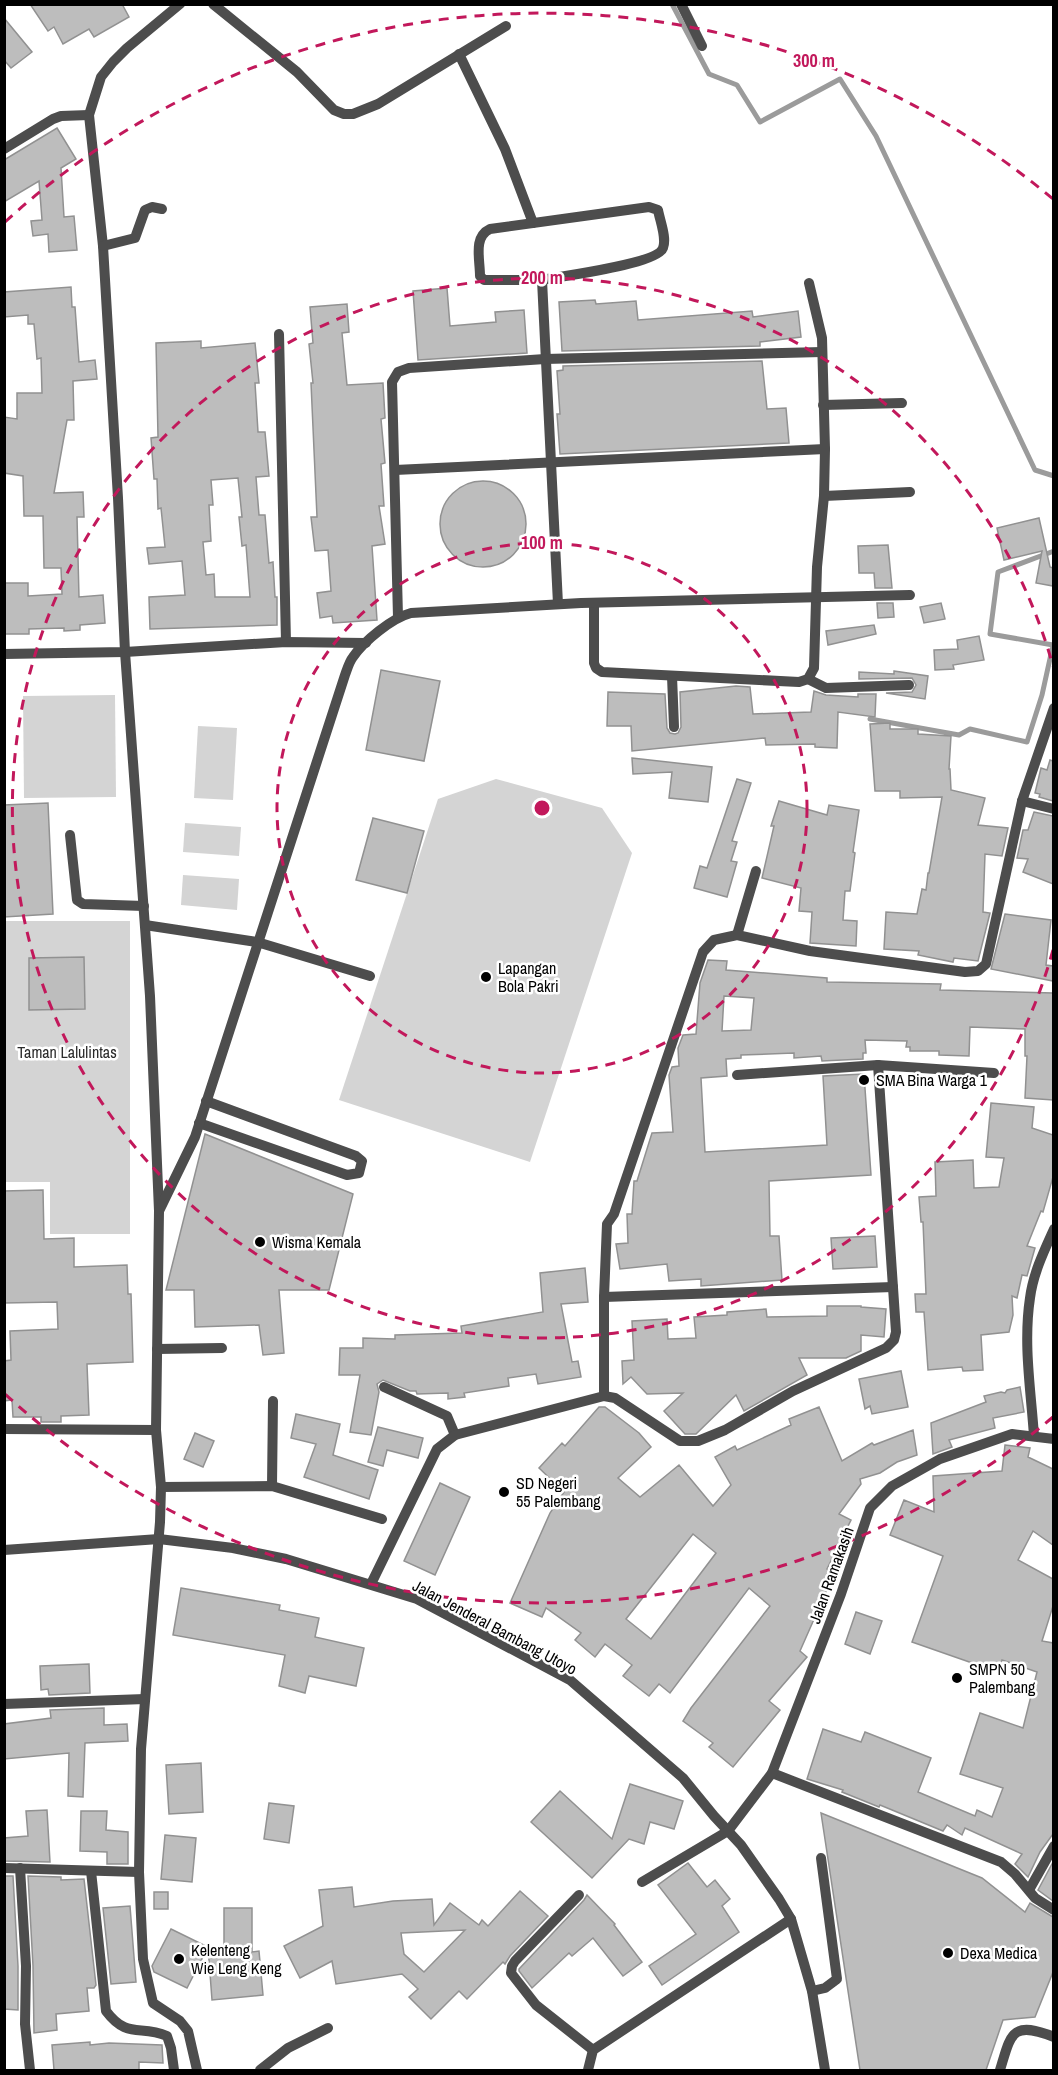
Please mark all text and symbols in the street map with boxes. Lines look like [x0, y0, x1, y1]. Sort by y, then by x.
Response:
text: 300 m [793, 48, 835, 73]
text: 200 m [521, 265, 563, 290]
text: 100 m [521, 530, 563, 555]
centre of rings [532, 798, 552, 818]
place label: Lapangan Bola Pakri [498, 957, 559, 997]
marker: Lapangan Bola Pakri [479, 970, 493, 984]
park label: Taman Lalulintas [17, 1041, 117, 1063]
place label: SMA Bina Warga 1 [876, 1069, 988, 1091]
marker: SMA Bina Warga 1 [857, 1073, 871, 1087]
place label: Wisma Kemala [272, 1231, 362, 1253]
marker: Wisma Kemala [253, 1235, 267, 1249]
place label: SD Negeri 55 Palembang [516, 1472, 601, 1512]
marker: SD Negeri 55 Palembang [497, 1485, 511, 1499]
street label: Jalan Ramakasih [803, 1524, 859, 1626]
street label: Jalan Jenderal Bambang Utoyo [409, 1574, 581, 1680]
place label: SMPN 50 Palembang [969, 1658, 1036, 1698]
marker: SMPN 50 Palembang [950, 1671, 964, 1685]
place label: Kelenteng Wie Leng Keng [191, 1939, 282, 1979]
place label: Dexa Medica [960, 1942, 1038, 1964]
marker: Dexa Medica [941, 1946, 955, 1960]
marker: Kelenteng Wie Leng Keng [172, 1952, 186, 1966]

